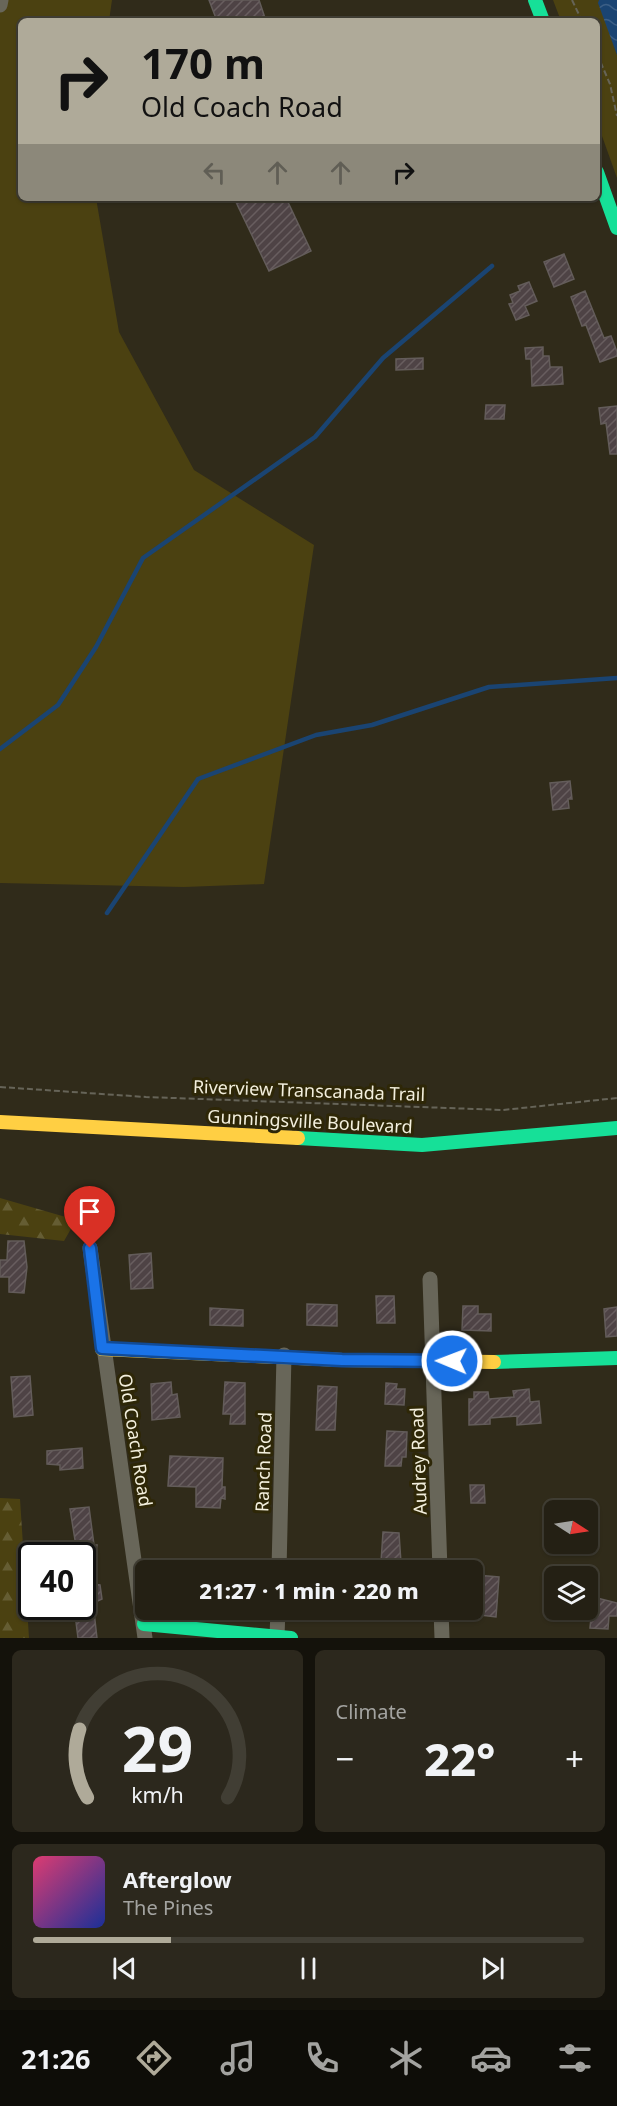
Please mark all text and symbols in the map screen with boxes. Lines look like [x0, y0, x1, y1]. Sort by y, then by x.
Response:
text: 170 m [141, 34, 265, 91]
icon: right [42, 42, 120, 120]
text: Old Coach Road [141, 88, 343, 125]
icon: left [198, 156, 231, 189]
icon: ahead [261, 156, 294, 189]
icon: ahead [324, 156, 357, 189]
icon: right [387, 156, 420, 189]
street label: Riverview Transcanada Trail [192, 1074, 426, 1106]
street label: Gunningsville Boulevard [207, 1104, 413, 1138]
pin [64, 1186, 115, 1248]
icon: arrive [73, 1195, 106, 1228]
position arrow [420, 1329, 484, 1393]
street label: Old Coach Road [114, 1372, 158, 1508]
street label: Audrey Road [404, 1407, 432, 1515]
street label: Ranch Road [249, 1412, 277, 1512]
north arrow [544, 1500, 598, 1554]
map controls [544, 1500, 598, 1620]
speed limit sign: 40 [18, 1542, 96, 1620]
button: layers [544, 1566, 598, 1620]
text: 21:27 · 1 min · 220 m [199, 1575, 419, 1605]
text: Climate [336, 1698, 407, 1725]
text: 29 [122, 1705, 193, 1790]
text: 22° [424, 1728, 495, 1789]
text: − [336, 1736, 354, 1781]
text: + [565, 1736, 584, 1781]
text: km/h [131, 1780, 184, 1809]
text: Afterglow [123, 1864, 232, 1894]
text: The Pines [123, 1894, 213, 1921]
icon: previous [108, 1952, 141, 1985]
icon: pause [292, 1952, 325, 1985]
icon: next [476, 1952, 509, 1985]
icon: directions [133, 2037, 175, 2079]
icon: music [217, 2037, 259, 2079]
icon: phone [301, 2037, 343, 2079]
icon: climate [385, 2037, 427, 2079]
icon: car [470, 2037, 512, 2079]
icon: filters [554, 2037, 596, 2079]
text: 21:26 [21, 2040, 90, 2077]

